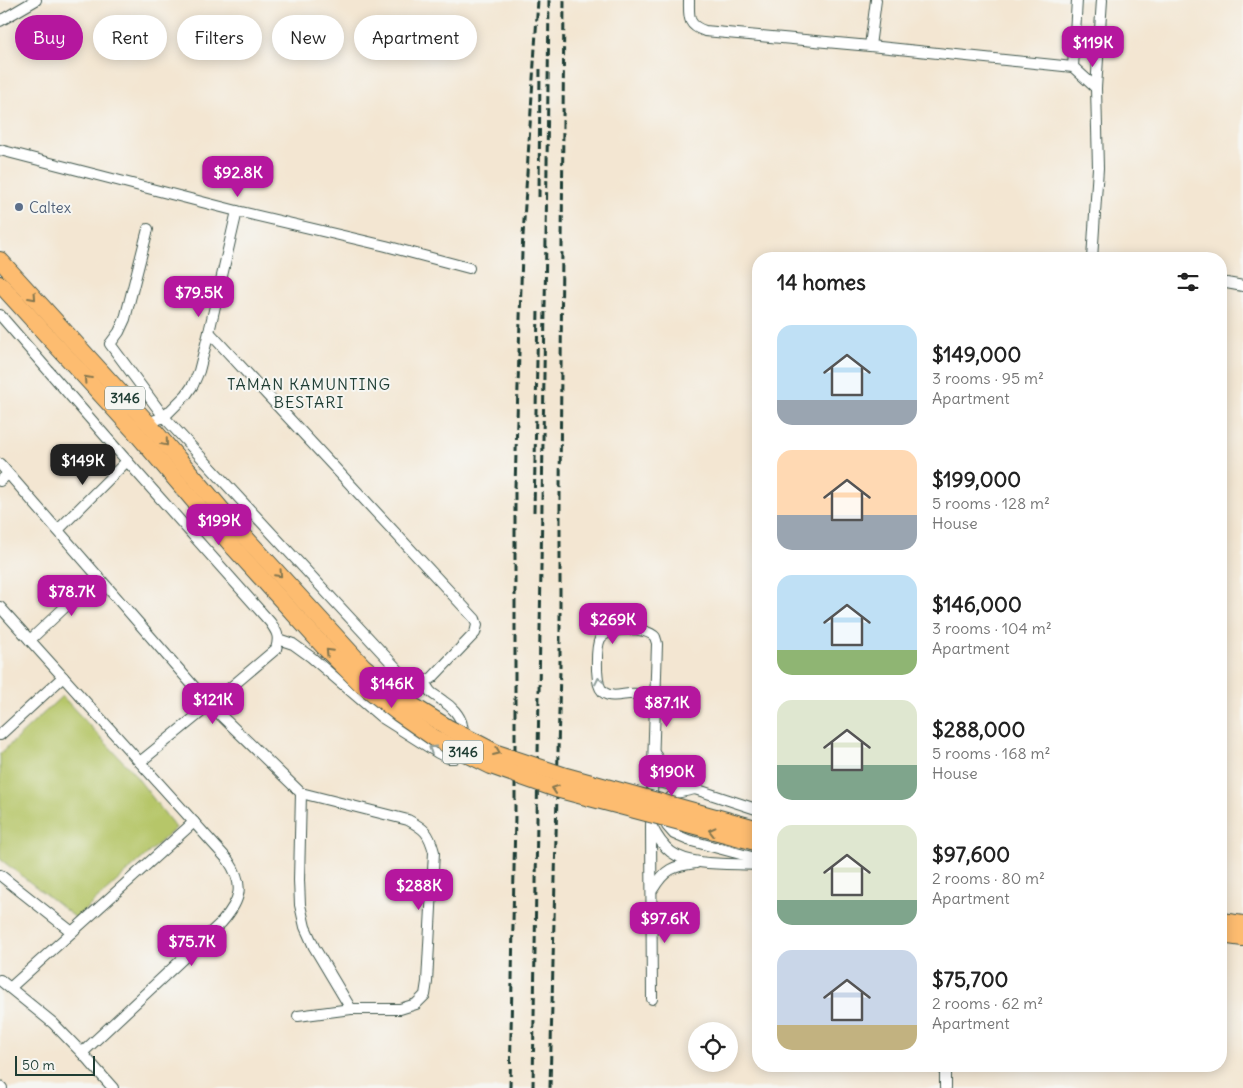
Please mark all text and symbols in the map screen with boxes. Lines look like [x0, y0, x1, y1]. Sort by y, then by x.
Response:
chip: Buy [15, 15, 83, 60]
chip: Rent [93, 15, 167, 60]
chip: Filters [177, 15, 262, 60]
chip: New [272, 15, 344, 60]
chip: Apartment [354, 15, 477, 60]
pin: $119K [1058, 26, 1128, 68]
text: $119K [1073, 32, 1113, 52]
pin: $92.8K [197, 156, 279, 198]
text: $92.8K [213, 162, 263, 182]
place label: Caltex [29, 198, 72, 217]
marker: Caltex [13, 201, 25, 213]
icon: filters [1174, 268, 1202, 296]
text: 14 homes [777, 269, 866, 296]
pin: $79.5K [158, 276, 240, 318]
text: $79.5K [175, 282, 223, 302]
one-way arrow [27, 291, 36, 300]
text: $149,000 [932, 341, 1021, 368]
icon: home [817, 345, 877, 405]
text: 3 rooms · 95 m² [932, 368, 1044, 388]
district label: TAMAN KAMUNTING BESTARI [227, 374, 391, 412]
one-way arrow [84, 376, 93, 385]
road number: 3146 [105, 386, 145, 409]
text: Apartment [932, 388, 1010, 408]
one-way arrow [159, 438, 168, 447]
pin: $149K [48, 444, 118, 486]
text: $149K [61, 450, 105, 470]
text: $199,000 [932, 466, 1021, 493]
icon: home [817, 470, 877, 530]
text: 5 rooms · 128 m² [932, 493, 1050, 513]
pin: $199K [184, 504, 254, 546]
text: $199K [197, 510, 241, 530]
text: House [932, 513, 978, 533]
one-way arrow [273, 569, 282, 578]
pin: $78.7K [31, 574, 113, 617]
text: $78.7K [49, 581, 95, 601]
text: $146,000 [932, 591, 1022, 618]
icon: home [817, 595, 877, 655]
pin: $269K [578, 602, 648, 645]
text: $269K [590, 609, 636, 629]
text: 3 rooms · 104 m² [932, 618, 1052, 638]
text: Apartment [932, 638, 1010, 658]
one-way arrow [325, 649, 334, 658]
pin: $146K [357, 666, 427, 709]
text: $146K [370, 673, 414, 693]
one-way arrow [595, 677, 605, 686]
pin: $121K [178, 682, 248, 725]
pin: $87.1K [626, 686, 708, 728]
text: $121K [193, 689, 233, 709]
text: $87.1K [645, 692, 689, 712]
text: $288,000 [932, 716, 1025, 743]
icon: home [817, 720, 877, 780]
road number: 3146 [443, 740, 483, 764]
text: 5 rooms · 168 m² [932, 743, 1050, 763]
one-way arrow [428, 746, 437, 756]
one-way arrow [492, 746, 501, 757]
pin: $190K [637, 754, 707, 797]
text: $190K [650, 761, 694, 781]
text: House [932, 763, 978, 783]
one-way arrow [551, 784, 559, 794]
one-way arrow [708, 826, 716, 836]
text: $97,600 [932, 841, 1010, 868]
icon: home [817, 845, 877, 905]
pin: $288K [384, 868, 454, 911]
text: 2 rooms · 80 m² [932, 868, 1045, 888]
text: $288K [396, 875, 442, 895]
text: Apartment [932, 888, 1010, 908]
pin: $97.6K [624, 902, 706, 944]
text: $97.6K [641, 908, 689, 928]
pin: $75.7K [151, 924, 233, 967]
text: $75.7K [169, 931, 215, 951]
text: $75,700 [932, 966, 1008, 993]
icon: home [817, 970, 877, 1030]
text: 2 rooms · 62 m² [932, 993, 1043, 1013]
text: Apartment [932, 1013, 1010, 1033]
map controls [688, 1022, 738, 1072]
button: locate [688, 1022, 738, 1072]
scale bar [15, 1053, 95, 1076]
text: 50 m [22, 1056, 55, 1074]

